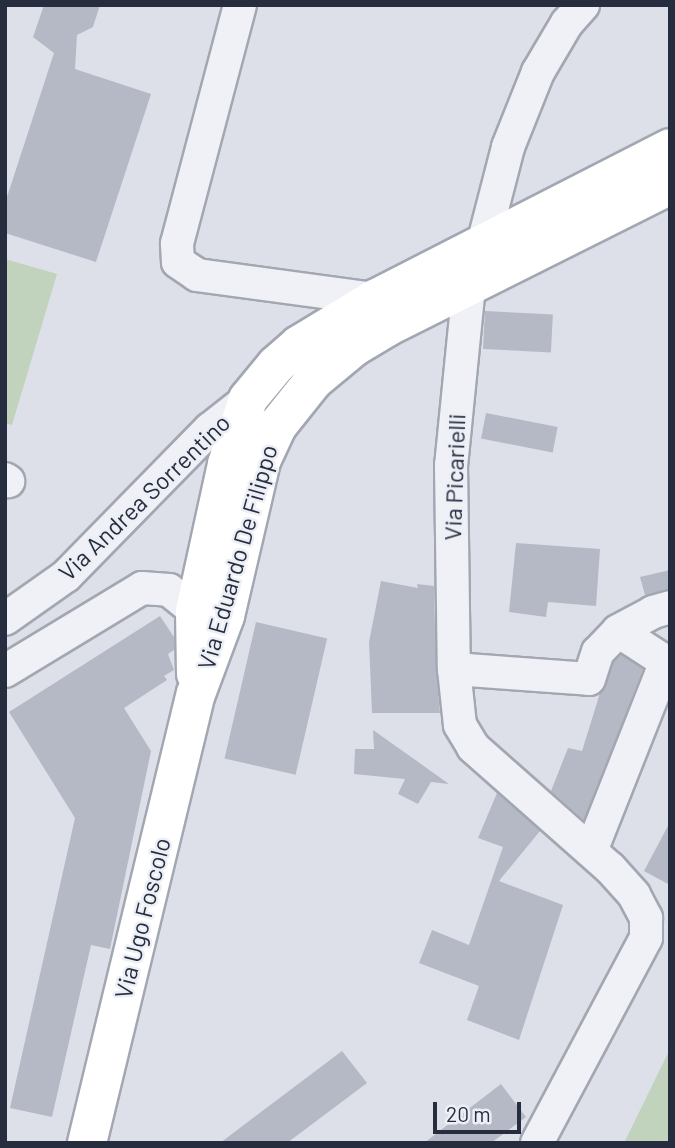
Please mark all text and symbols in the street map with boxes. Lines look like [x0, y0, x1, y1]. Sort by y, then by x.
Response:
street label: Via Andrea Sorrentino [52, 408, 236, 586]
street label: Via Picarielli [437, 413, 471, 541]
street label: Via Eduardo De Filippo [191, 441, 283, 673]
street label: Via Ugo Foscolo [108, 834, 176, 1002]
scale bar [437, 1088, 524, 1132]
text: 20 m [446, 1101, 491, 1126]

